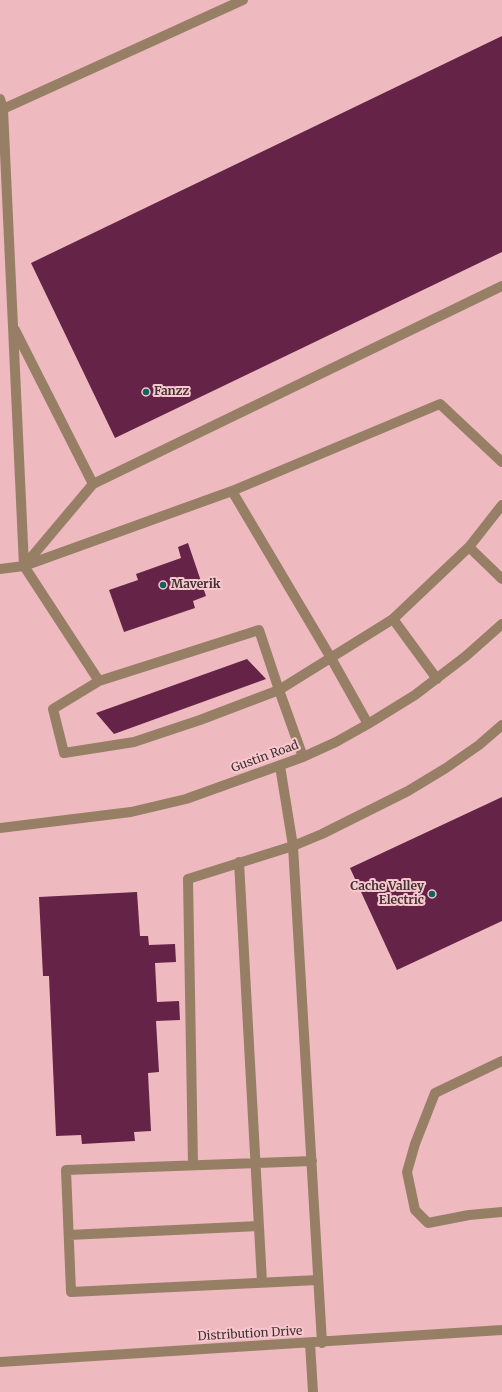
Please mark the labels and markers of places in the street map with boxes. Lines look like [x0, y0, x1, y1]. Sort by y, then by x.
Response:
place label: Fanzz [154, 385, 189, 399]
marker: Fanzz [141, 387, 151, 397]
place label: Maverik [171, 578, 220, 592]
marker: Maverik [158, 580, 168, 590]
place label: Cache Valley Electric [350, 880, 424, 908]
marker: Cache Valley Electric [427, 889, 437, 899]

